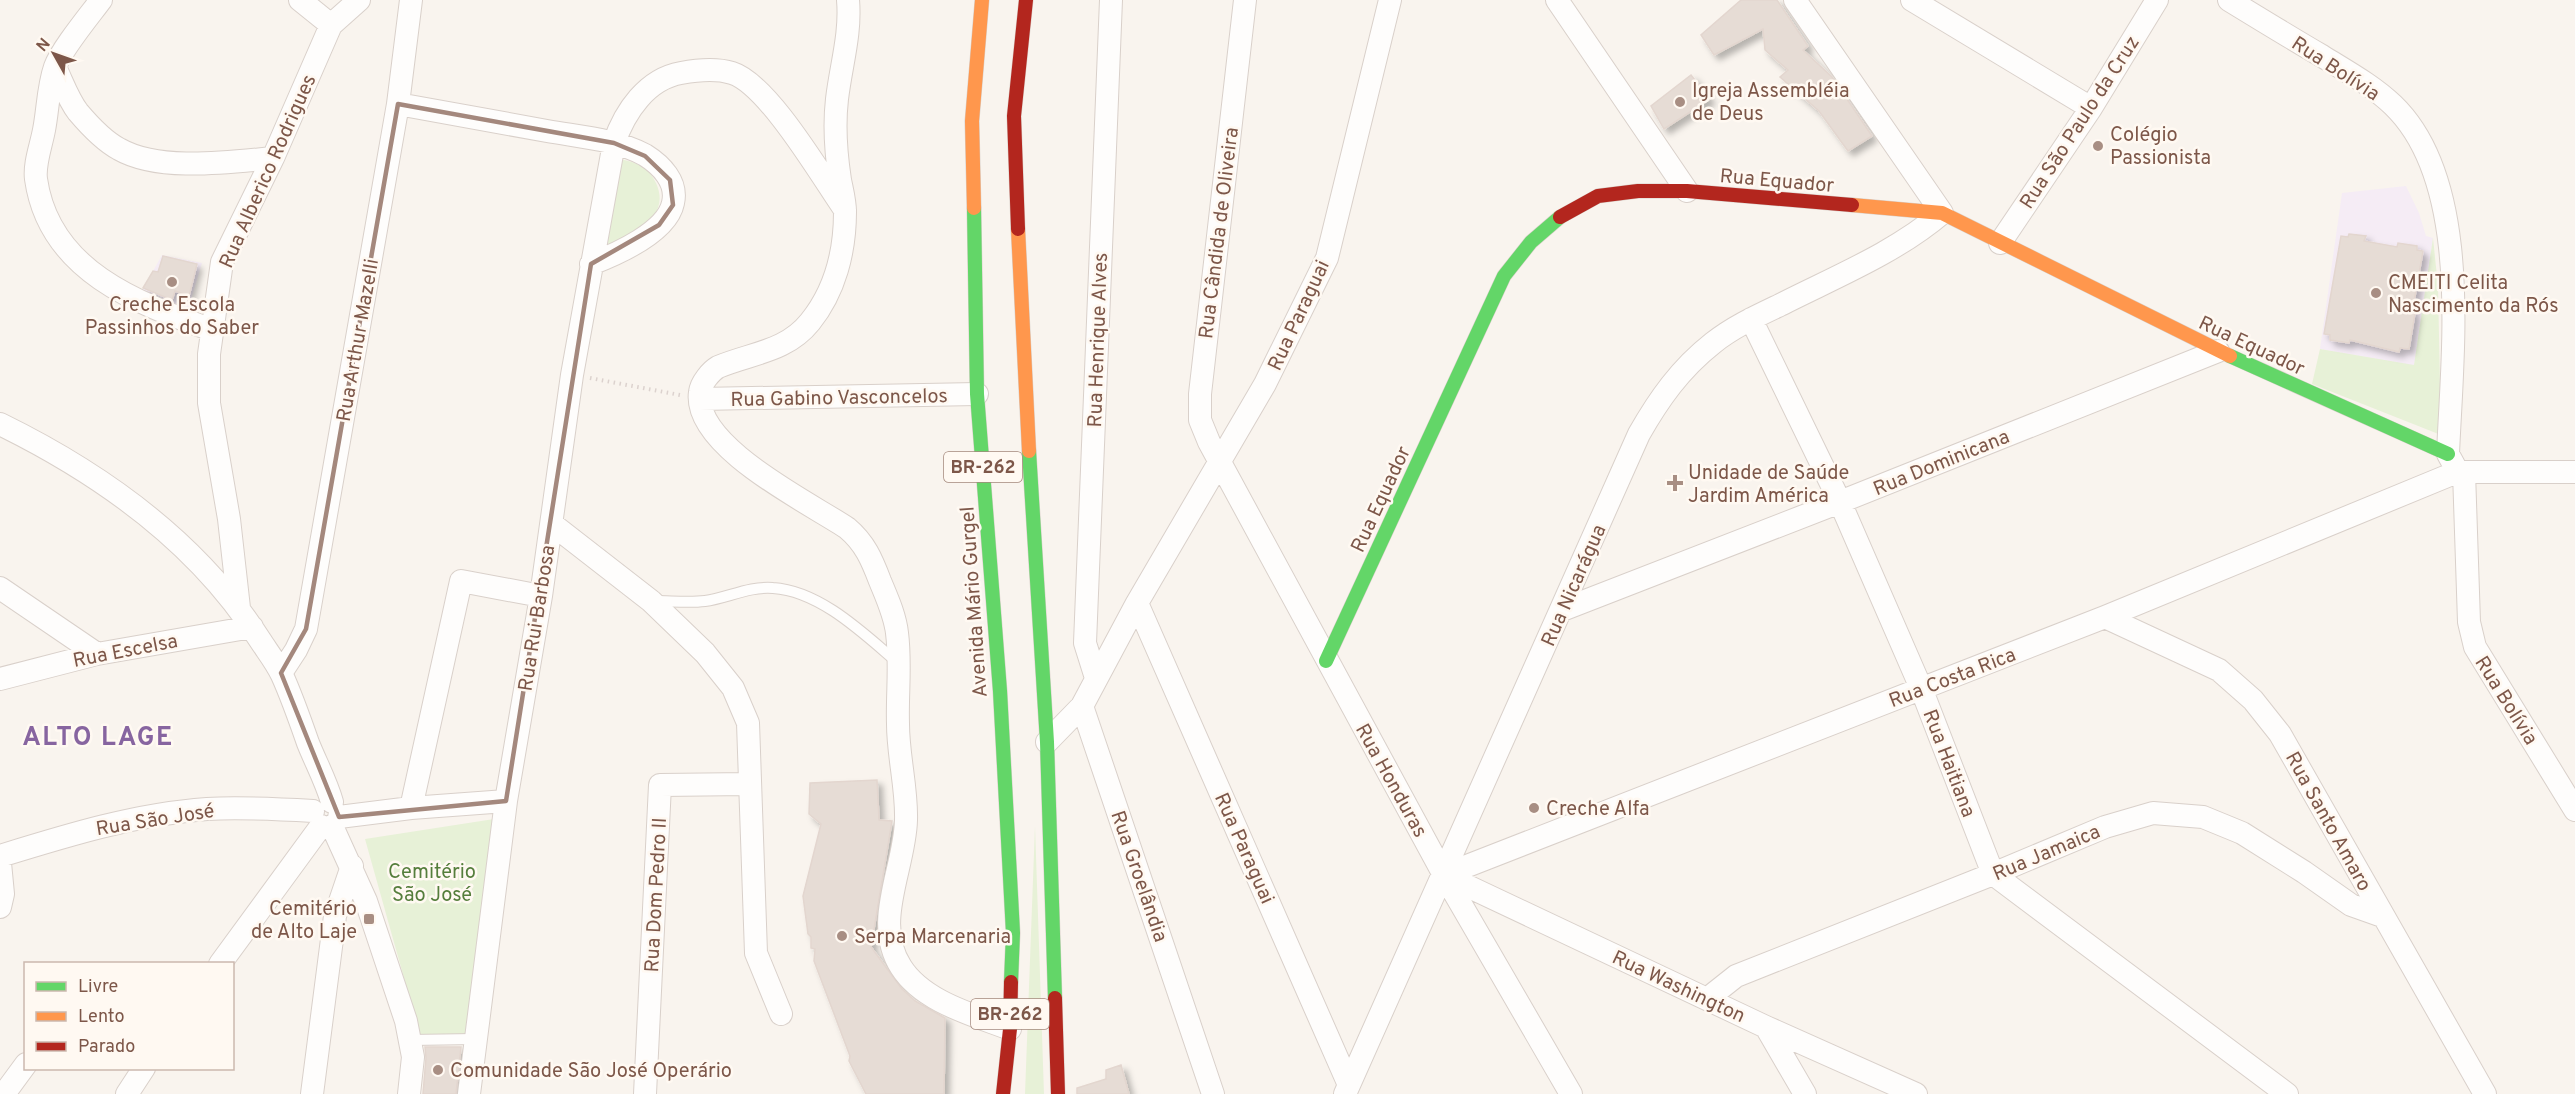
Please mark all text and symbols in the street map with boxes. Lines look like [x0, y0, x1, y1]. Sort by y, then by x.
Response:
north arrow [24, 24, 84, 84]
street label: Rua Bolívia [2286, 31, 2384, 108]
street label: Rua São Paulo da Cruz [2015, 32, 2146, 215]
text: N [33, 35, 55, 56]
street label: Rua Alberico Rodrigues [214, 71, 323, 273]
place label: Igreja Assembléia de Deus [1692, 79, 1849, 128]
marker: Igreja Assembléia de Deus [1673, 95, 1687, 109]
place label: Colégio Passionista [2110, 123, 2211, 172]
street label: Rua Cândida de Oliveira [1194, 126, 1246, 340]
marker: Colégio Passionista [2091, 139, 2105, 153]
street label: Rua Equador [1719, 164, 1835, 200]
street label: Rua Henrique Alves [1083, 252, 1115, 428]
street label: Rua Paraguai [1263, 256, 1337, 375]
street label: Rua Arthur Mazelli [332, 257, 386, 424]
place label: CMEITI Celita Nascimento da Rós [2388, 271, 2559, 320]
marker: Creche Escola Passinhos do Saber [165, 275, 179, 289]
marker: CMEITI Celita Nascimento da Rós [2369, 286, 2383, 300]
place label: Creche Escola Passinhos do Saber [85, 293, 259, 342]
street label: Rua Equador [2194, 311, 2309, 383]
street label: Rua Gabino Vasconcelos [730, 384, 948, 414]
street label: Rua Dominicana [1870, 425, 2014, 503]
street label: Rua Equador [1346, 442, 1418, 557]
road number: BR-262 [944, 452, 1022, 482]
place label: Unidade de Saúde Jardim América [1688, 461, 1849, 510]
marker: Unidade de Saúde Jardim América [1666, 474, 1684, 492]
street label: Avenida Mário Gurgel [955, 506, 995, 698]
street label: Rua Nicarágua [1536, 521, 1613, 651]
street label: Rua Rui Barbosa [514, 543, 562, 693]
street label: Rua Escelsa [71, 629, 180, 675]
street label: Rua Costa Rica [1885, 643, 2020, 715]
street label: Rua Bolívia [2468, 652, 2543, 750]
street label: Rua Haitiana [1916, 706, 1981, 821]
street label: Rua Honduras [1348, 719, 1432, 842]
district label: ALTO LAGE [22, 722, 174, 755]
street label: Rua Santo Amaro [2278, 748, 2376, 896]
street label: Rua Paraguai [1207, 789, 1279, 908]
place label: Creche Alfa [1546, 797, 1650, 823]
street label: Rua São José [94, 799, 217, 843]
marker: Creche Alfa [1527, 801, 1541, 815]
street label: Rua Groelândia [1104, 808, 1173, 946]
street label: Rua Dom Pedro II [640, 817, 674, 973]
street label: Rua Jamaica [1989, 820, 2104, 888]
park label: Cemitério São José [388, 860, 476, 909]
place label: Cemitério de Alto Laje [251, 897, 357, 946]
marker: Cemitério de Alto Laje [362, 912, 376, 926]
place label: Serpa Marcenaria [854, 925, 1011, 951]
marker: Serpa Marcenaria [835, 929, 849, 943]
street label: Rua Washington [1607, 946, 1749, 1030]
legend [24, 962, 234, 1070]
text: Livre [78, 976, 118, 999]
road number: BR-262 [971, 999, 1049, 1029]
text: Lento [78, 1006, 124, 1029]
text: Parado [78, 1036, 135, 1059]
place label: Comunidade São José Operário [450, 1059, 732, 1085]
marker: Comunidade São José Operário [431, 1063, 445, 1077]

